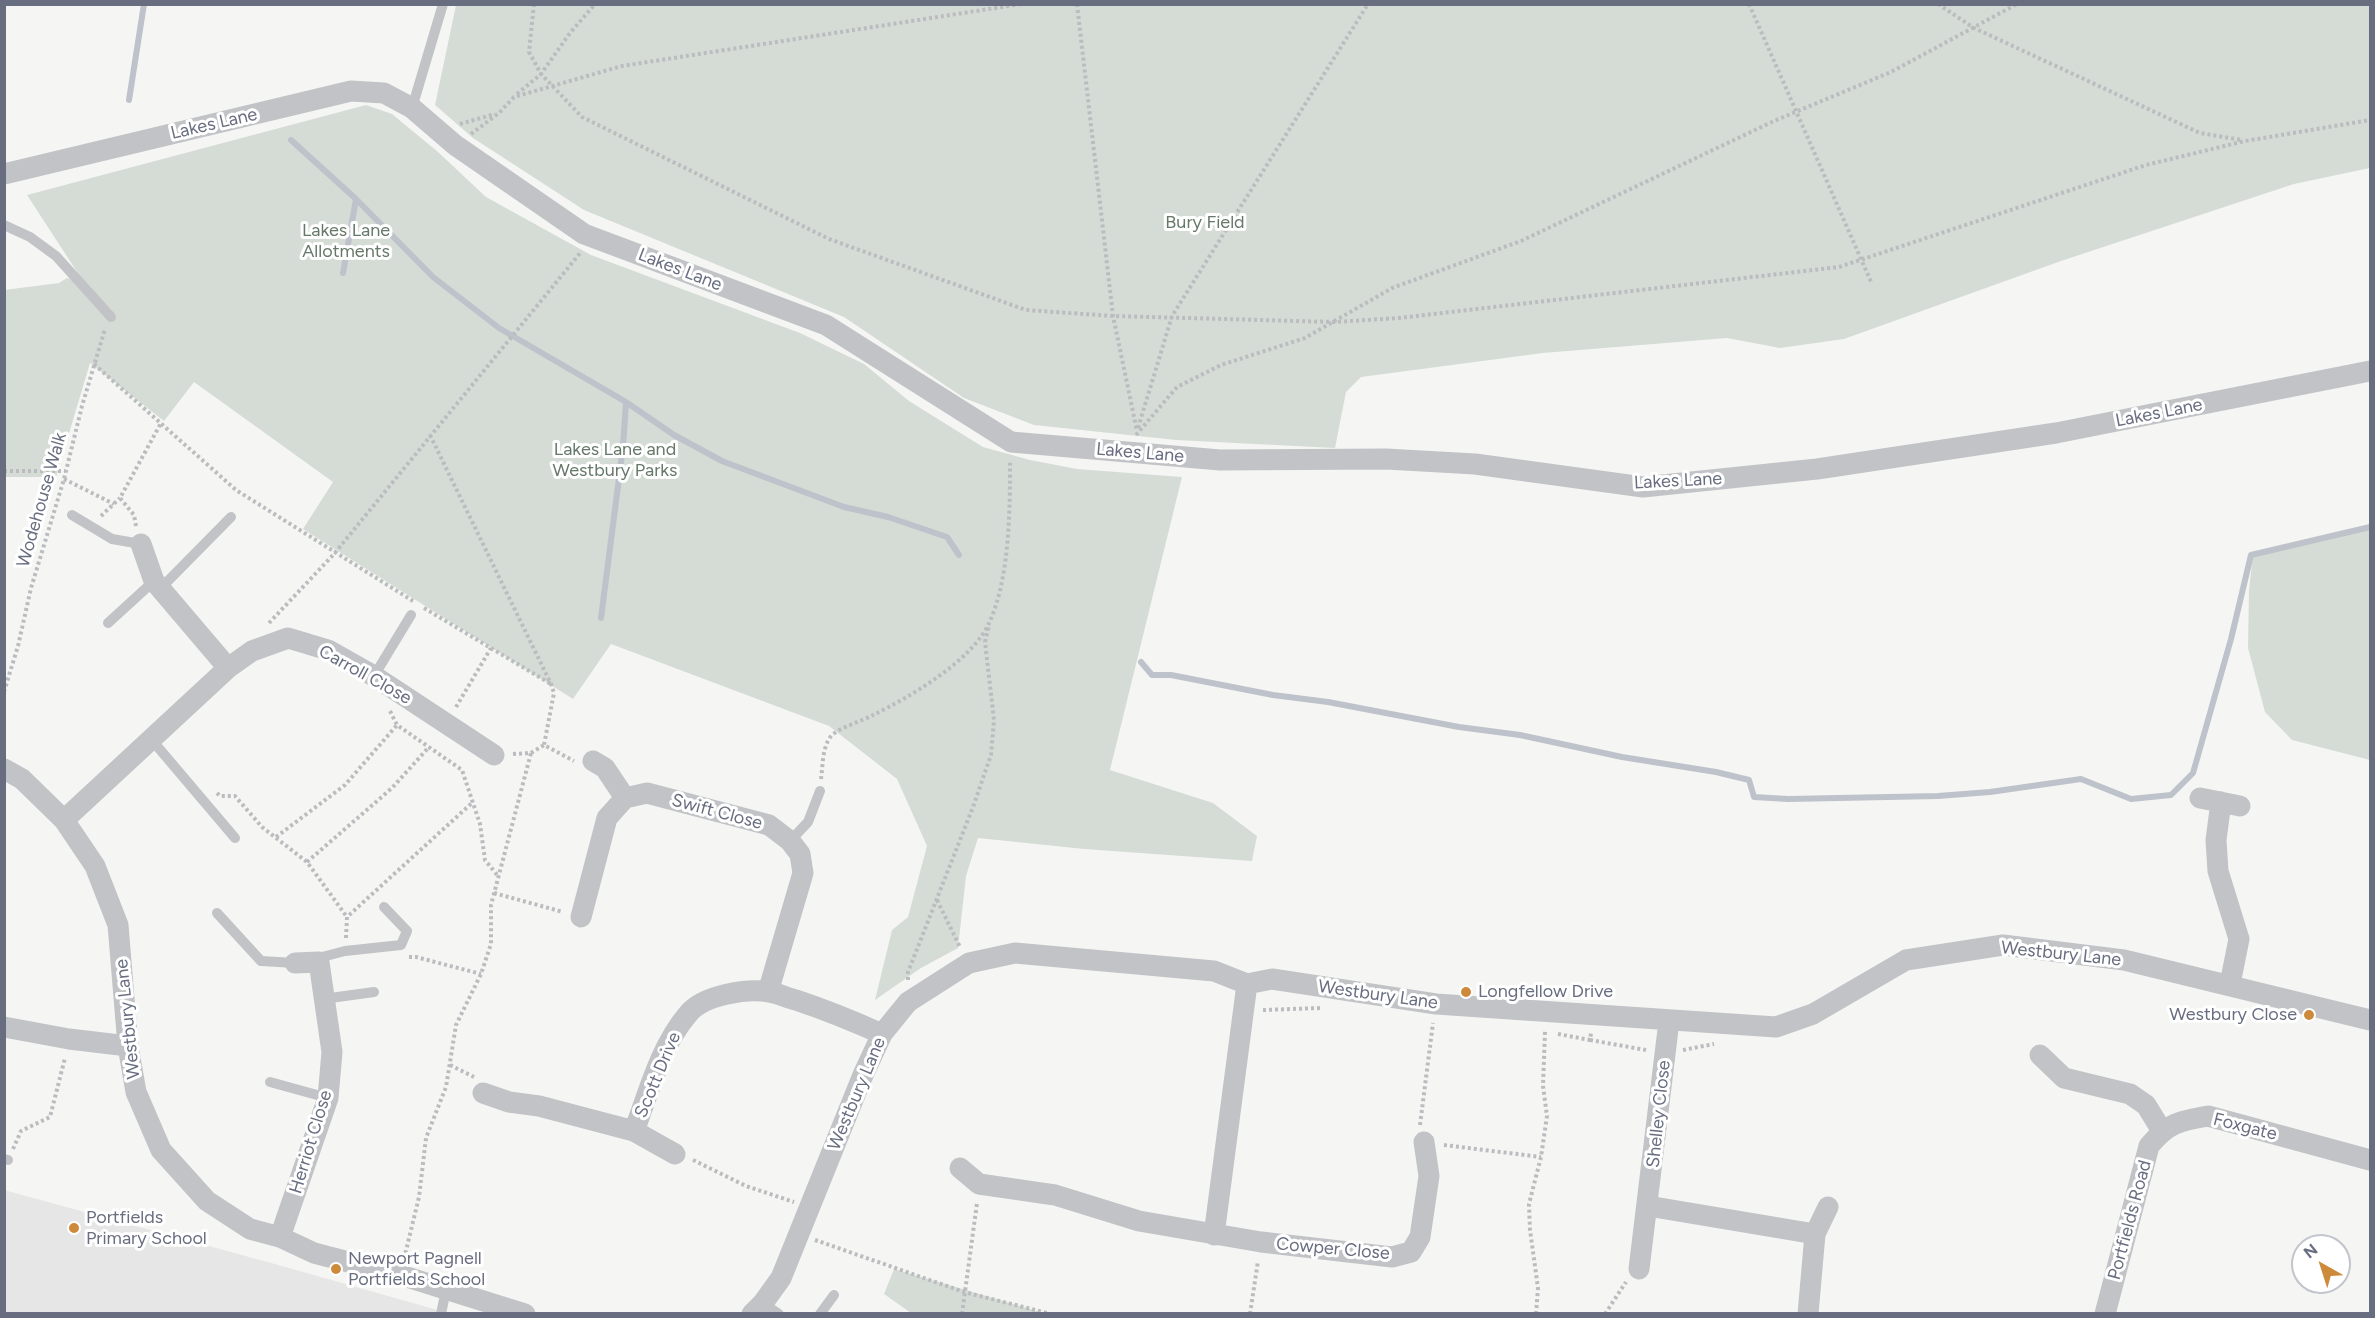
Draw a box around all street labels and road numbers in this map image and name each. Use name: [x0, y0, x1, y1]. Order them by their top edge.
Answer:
street label: Lakes Lane: [169, 104, 259, 144]
street label: Lakes Lane: [635, 244, 725, 296]
street label: Lakes Lane: [2114, 394, 2204, 432]
street label: Wodehouse Walk: [12, 430, 72, 570]
street label: Lakes Lane: [1095, 438, 1185, 468]
street label: Lakes Lane: [1633, 468, 1723, 494]
street label: Carroll Close: [315, 641, 415, 709]
street label: Swift Close: [669, 790, 765, 834]
street label: Westbury Lane: [2000, 937, 2122, 971]
street label: Westbury Lane: [111, 958, 145, 1080]
street label: Westbury Lane: [1317, 976, 1439, 1014]
street label: Scott Drive: [630, 1029, 686, 1121]
street label: Westbury Lane: [824, 1034, 890, 1154]
street label: Shelley Close: [1643, 1059, 1675, 1169]
street label: Herriot Close: [285, 1088, 337, 1196]
street label: Foxgate: [2211, 1109, 2279, 1145]
street label: Portfields Road: [2104, 1158, 2156, 1282]
street label: Cowper Close: [1275, 1233, 1391, 1265]

